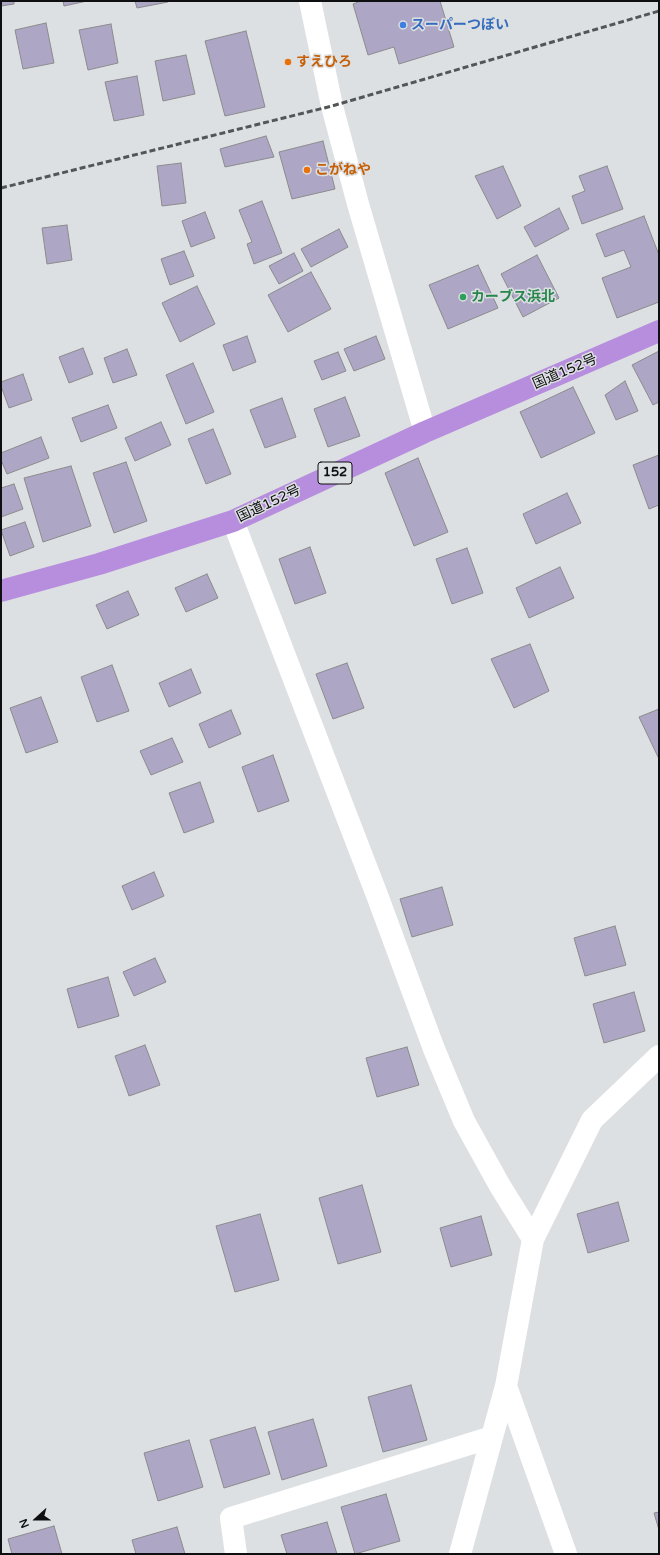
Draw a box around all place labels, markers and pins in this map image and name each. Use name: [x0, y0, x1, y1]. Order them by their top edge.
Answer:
place label: スーパーつぼい: [411, 17, 509, 33]
marker: スーパーつぼい: [398, 20, 408, 30]
place label: すえひろ: [296, 54, 352, 70]
marker: すえひろ: [283, 57, 293, 67]
place label: こがねや: [315, 162, 371, 178]
marker: こがねや: [302, 165, 312, 175]
place label: カーブス浜北: [471, 289, 555, 305]
marker: カーブス浜北: [458, 292, 468, 302]

